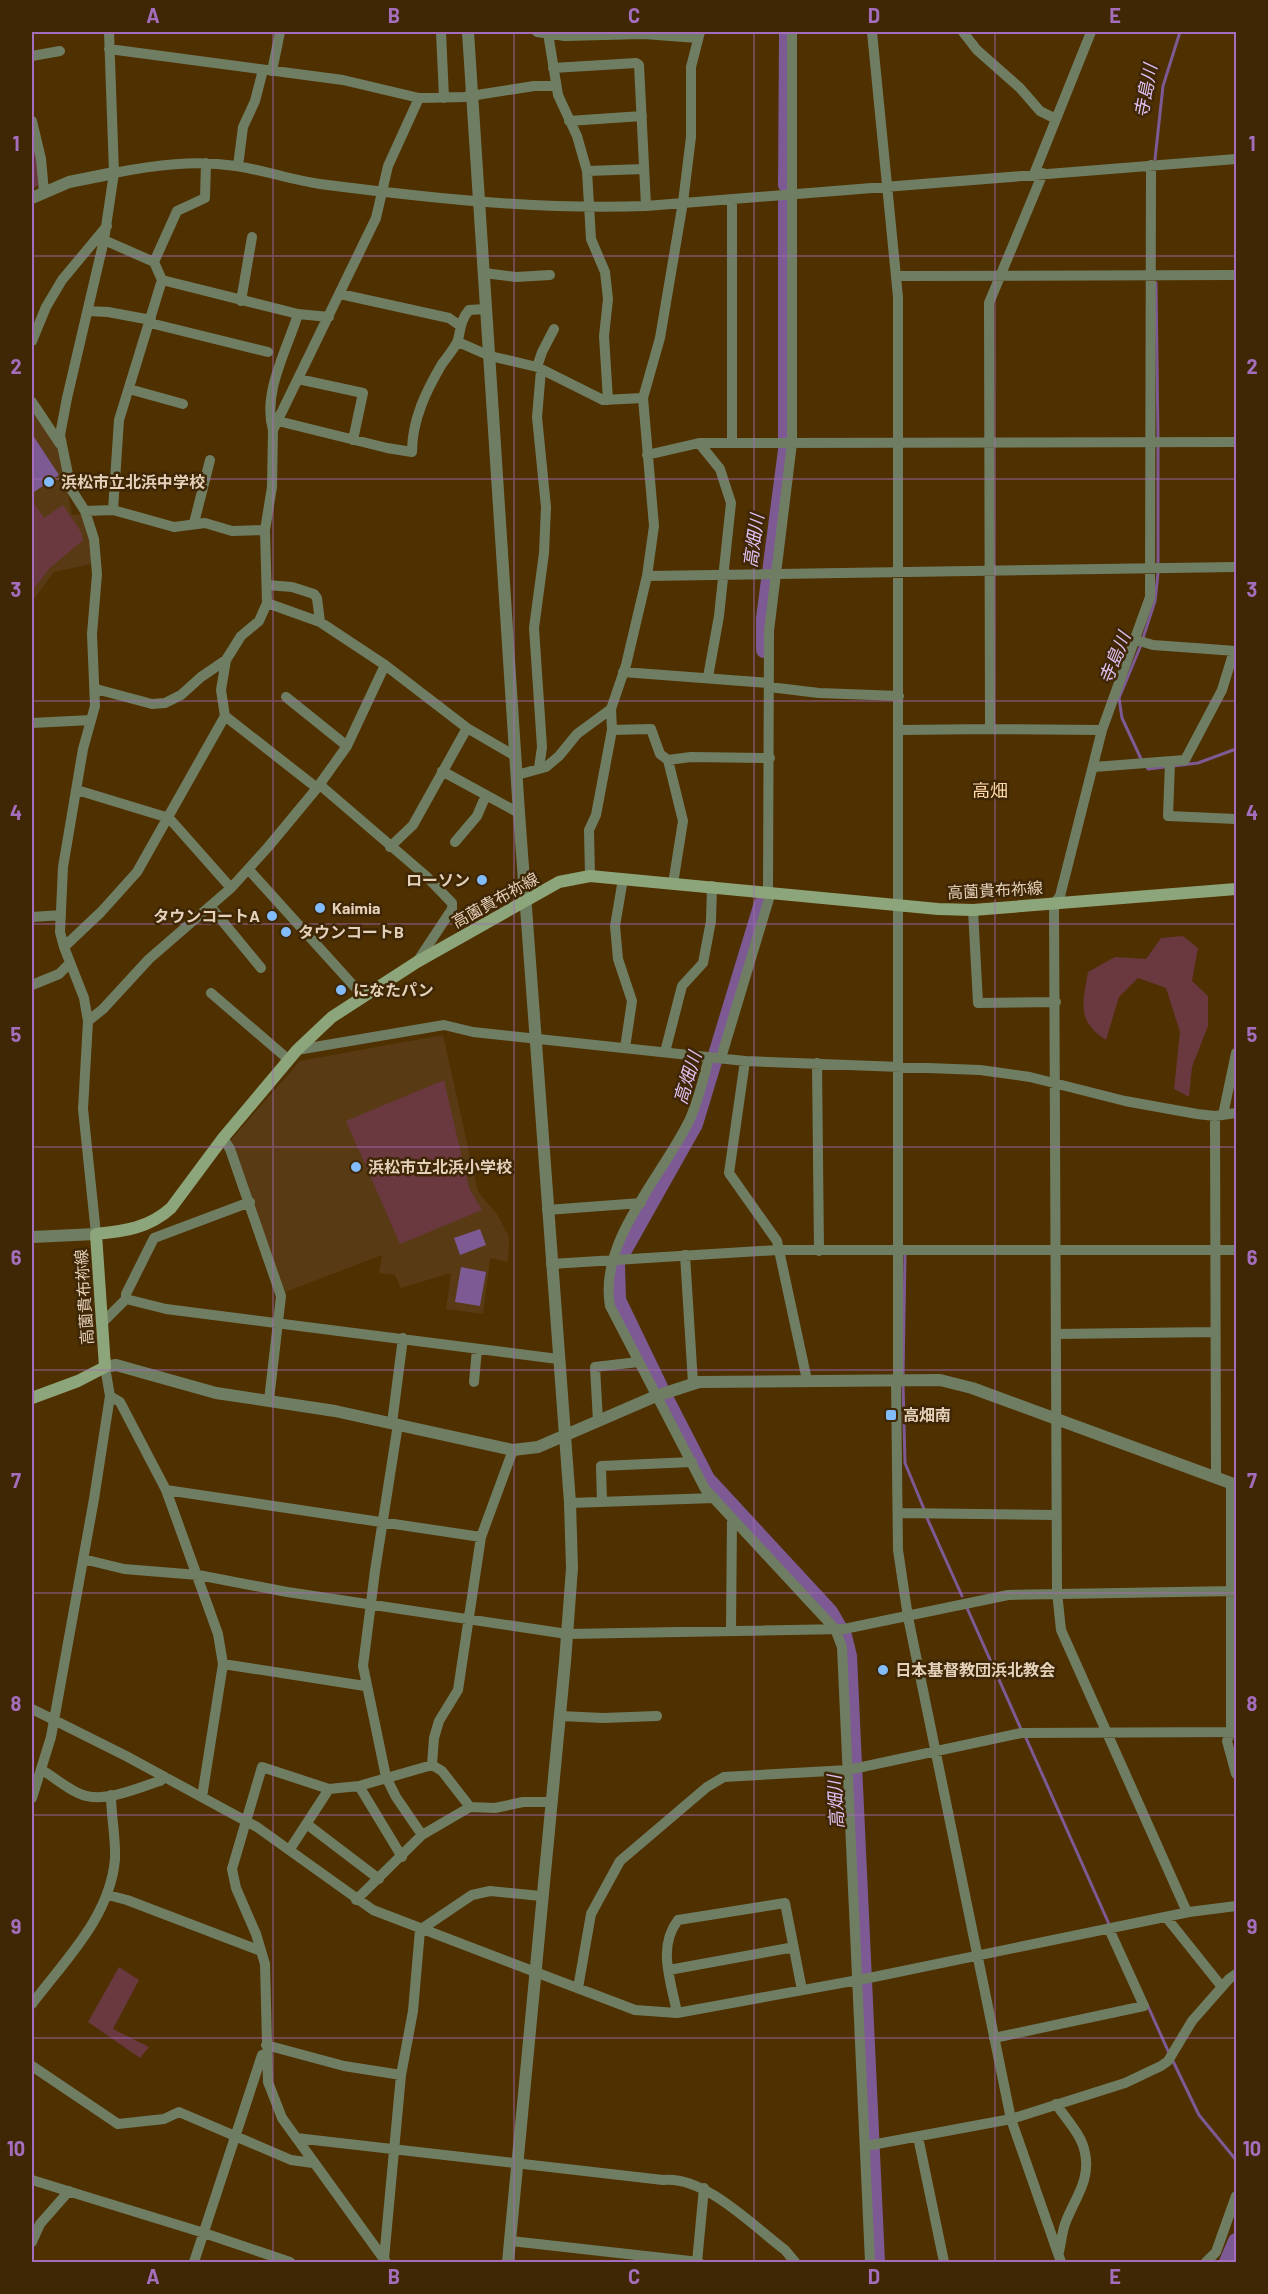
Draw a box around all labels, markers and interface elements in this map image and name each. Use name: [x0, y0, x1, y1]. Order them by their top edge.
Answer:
text: A: [146, 3, 160, 27]
text: B: [388, 3, 400, 27]
text: C: [628, 3, 640, 27]
text: D: [868, 3, 880, 27]
text: E: [1109, 3, 1121, 27]
water label: 寺島川: [1129, 60, 1161, 119]
text: 1: [12, 131, 20, 155]
text: 1: [1248, 131, 1256, 155]
text: 2: [10, 354, 22, 378]
text: 2: [1246, 354, 1258, 378]
place label: 浜松市立北浜中学校: [61, 472, 205, 491]
marker: 浜松市立北浜中学校: [42, 475, 56, 489]
water label: 高畑川: [738, 511, 768, 569]
text: 3: [11, 577, 21, 601]
text: 3: [1247, 577, 1257, 601]
water label: 寺島川: [1094, 627, 1135, 687]
district label: 高畑: [972, 779, 1008, 801]
text: 4: [10, 800, 22, 824]
text: 4: [1246, 800, 1258, 824]
street label: 高薗貴布祢線: [448, 868, 541, 931]
place label: ローソン: [406, 870, 470, 889]
marker: ローソン: [475, 873, 489, 887]
street label: 高薗貴布祢線: [947, 878, 1043, 902]
place label: Kaimia: [332, 898, 380, 917]
marker: Kaimia: [313, 901, 327, 915]
place label: タウンコートA: [153, 906, 260, 925]
marker: タウンコートA: [265, 909, 279, 923]
place label: タウンコートB: [298, 922, 404, 941]
marker: タウンコートB: [279, 925, 293, 939]
place label: になたパン: [353, 980, 434, 999]
marker: になたパン: [334, 983, 348, 997]
text: 5: [11, 1022, 22, 1046]
text: 5: [1247, 1022, 1258, 1046]
water label: 高畑川: [669, 1047, 706, 1107]
place label: 浜松市立北浜小学校: [368, 1157, 512, 1176]
marker: 浜松市立北浜小学校: [349, 1160, 363, 1174]
text: 6: [11, 1245, 22, 1269]
text: 6: [1247, 1245, 1258, 1269]
street label: 高薗貴布祢線: [71, 1248, 96, 1346]
place label: 高畑南: [903, 1405, 951, 1424]
marker: 高畑南: [884, 1408, 898, 1422]
text: 7: [11, 1468, 21, 1492]
text: 7: [1247, 1468, 1257, 1492]
place label: 日本基督教団浜北教会: [895, 1660, 1055, 1679]
marker: 日本基督教団浜北教会: [876, 1663, 890, 1677]
text: 8: [11, 1691, 22, 1715]
text: 8: [1247, 1691, 1258, 1715]
water label: 高畑川: [822, 1773, 847, 1830]
text: 9: [11, 1914, 21, 1938]
text: 9: [1247, 1914, 1257, 1938]
text: 10: [7, 2136, 25, 2160]
text: 10: [1243, 2136, 1261, 2160]
text: A: [146, 2264, 160, 2288]
text: B: [388, 2264, 400, 2288]
text: C: [628, 2264, 640, 2288]
text: D: [868, 2264, 880, 2288]
text: E: [1109, 2264, 1121, 2288]

